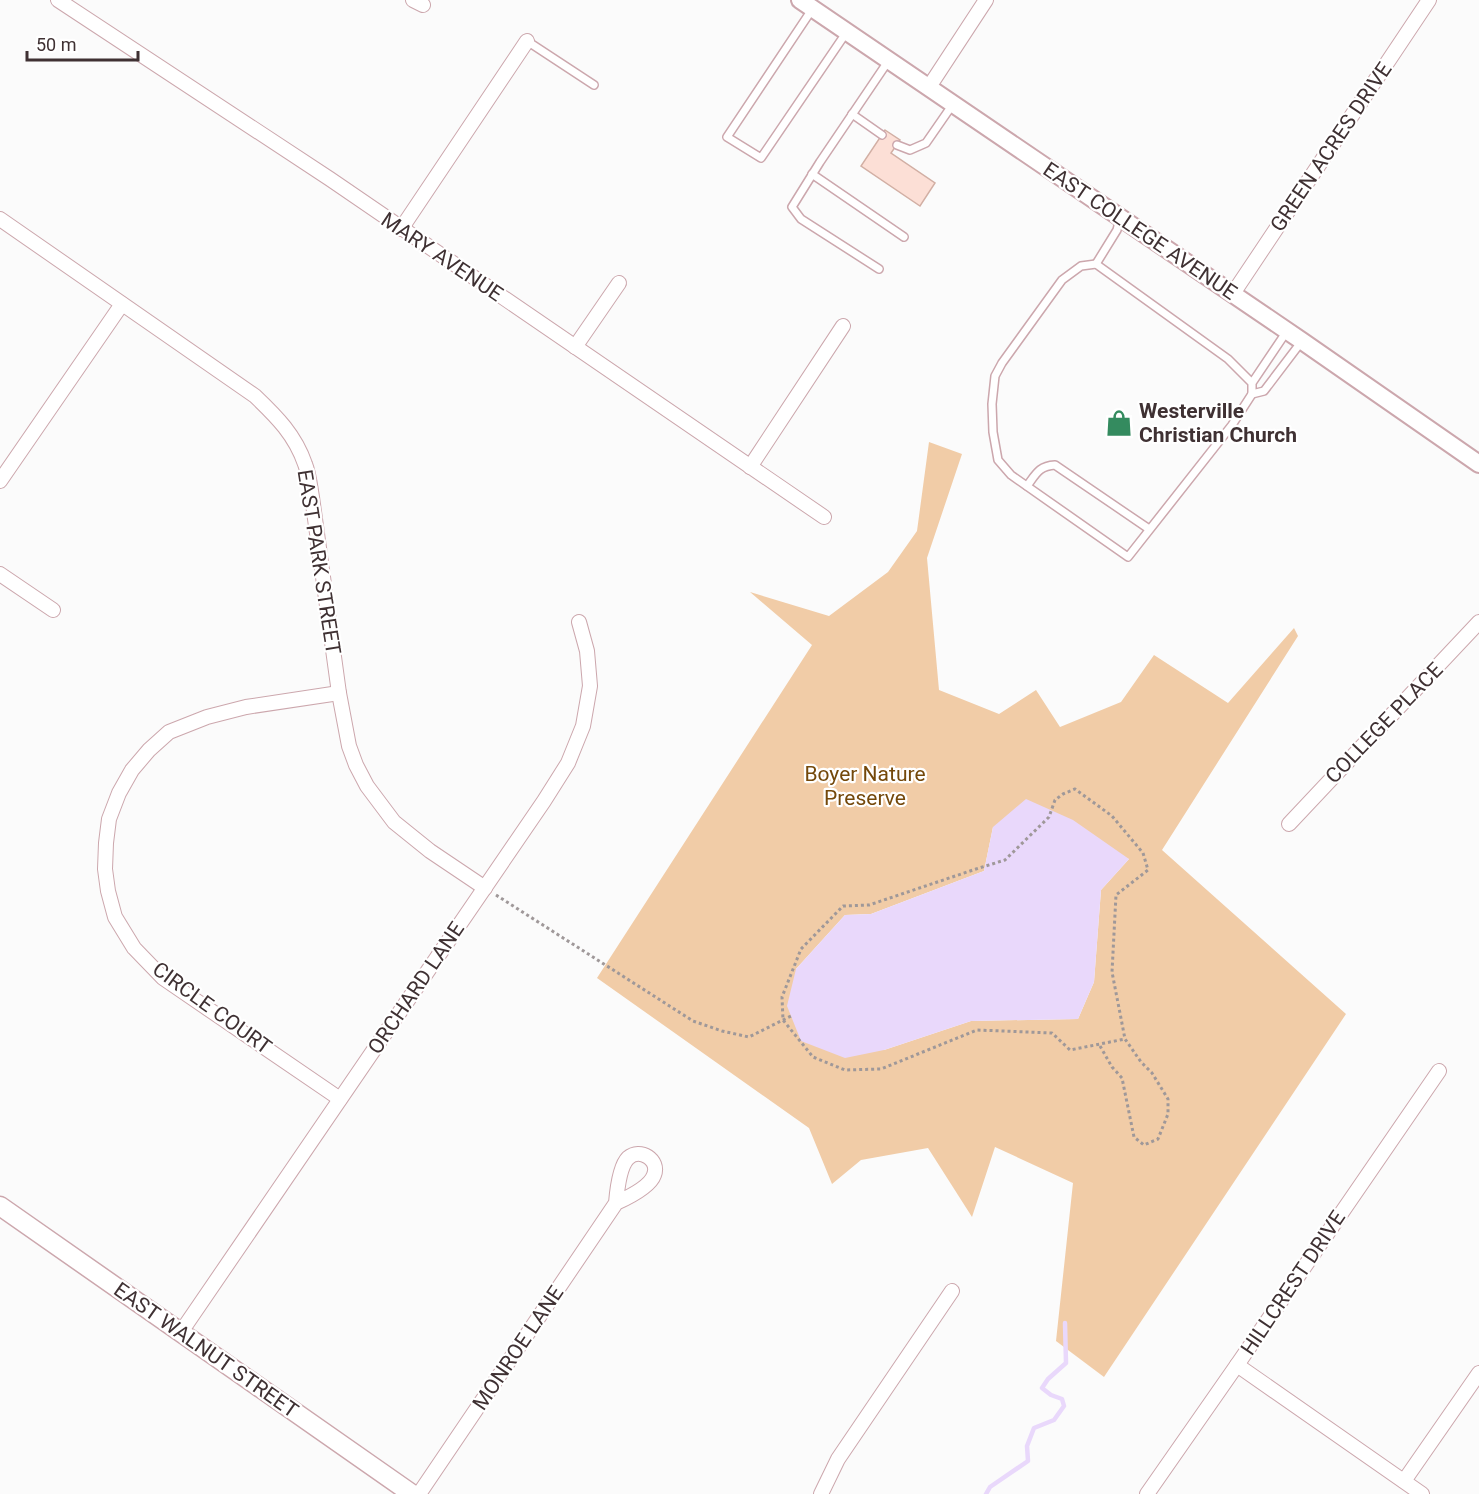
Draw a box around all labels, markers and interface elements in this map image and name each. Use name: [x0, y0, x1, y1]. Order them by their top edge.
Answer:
scale bar: [27, 24, 138, 62]
text: 50 m: [36, 34, 76, 55]
street label: GREEN ACRES DRIVE: [1265, 58, 1397, 236]
street label: EAST COLLEGE AVENUE: [1039, 157, 1241, 305]
street label: MARY AVENUE: [377, 208, 507, 306]
place label: Westerville Christian Church: [1139, 399, 1297, 447]
shop icon: Westerville Christian Church: [1104, 408, 1134, 438]
street label: EAST PARK STREET: [293, 468, 346, 657]
street label: COLLEGE PLACE: [1320, 658, 1448, 788]
park label: Boyer Nature Preserve: [804, 762, 926, 810]
street label: ORCHARD LANE: [363, 917, 469, 1059]
street label: CIRCLE COURT: [148, 957, 276, 1059]
street label: HILLCREST DRIVE: [1236, 1206, 1350, 1360]
street label: EAST WALNUT STREET: [109, 1277, 303, 1423]
street label: MONROE LANE: [468, 1281, 568, 1415]

